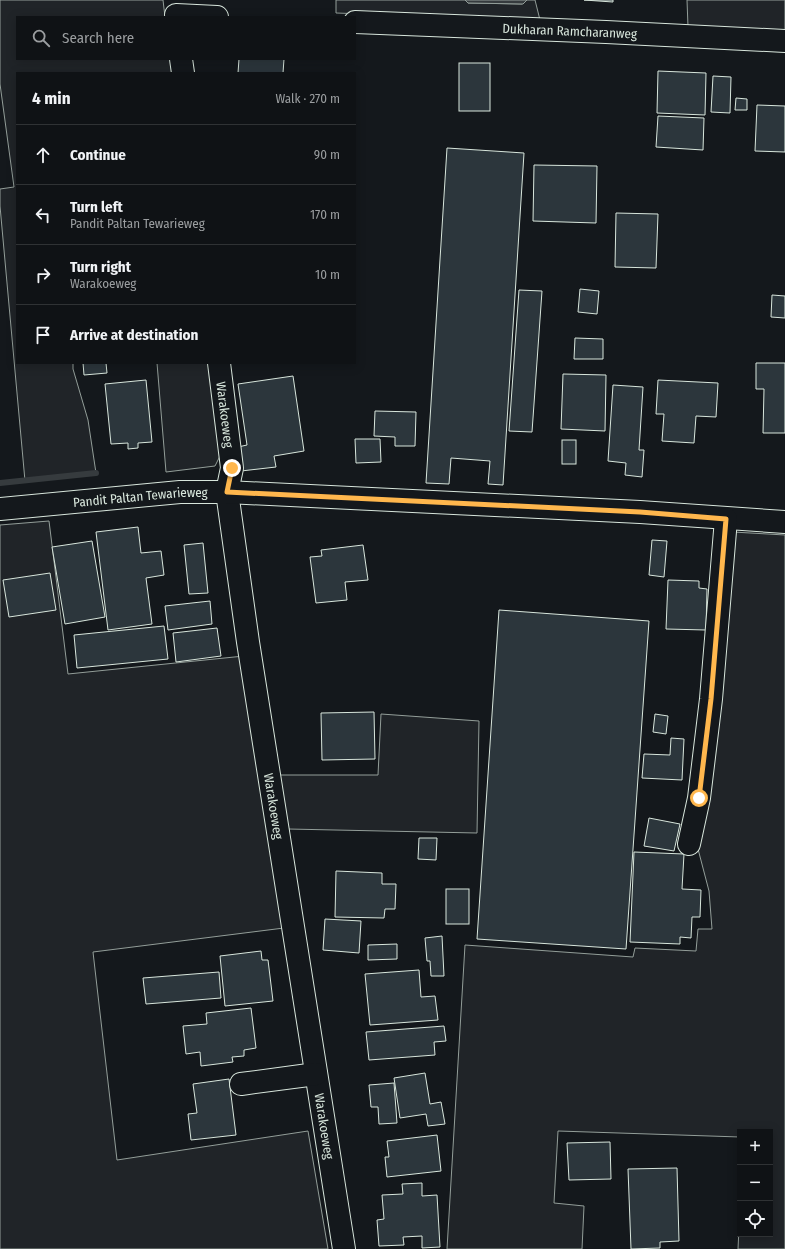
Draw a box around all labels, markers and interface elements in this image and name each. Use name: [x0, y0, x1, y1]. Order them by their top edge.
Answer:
search box: [16, 16, 356, 60]
street label: Dukharan Ramcharanweg: [502, 21, 638, 42]
icon: search: [30, 27, 52, 49]
text: Search here: [62, 29, 134, 47]
text: 4 min: [32, 88, 71, 109]
text: Walk · 270 m: [275, 91, 340, 106]
icon: ahead: [32, 144, 54, 166]
text: Continue: [70, 146, 126, 164]
text: 90 m: [314, 147, 340, 162]
text: Turn left: [70, 198, 123, 216]
icon: left: [32, 204, 54, 226]
text: 170 m: [310, 207, 340, 222]
text: Pandit Paltan Tewarieweg: [70, 216, 205, 231]
text: Turn right: [70, 258, 131, 276]
icon: right: [32, 264, 54, 286]
text: 10 m: [315, 267, 340, 282]
text: Warakoeweg: [70, 276, 136, 291]
icon: arrive: [32, 324, 54, 346]
text: Arrive at destination: [70, 326, 198, 344]
street label: Warakoeweg: [213, 381, 237, 449]
route end: [223, 459, 241, 477]
street label: Pandit Paltan Tewarieweg: [72, 485, 209, 510]
street label: Warakoeweg: [261, 772, 286, 841]
route start: [690, 789, 708, 807]
street label: Warakoeweg: [311, 1092, 337, 1161]
map controls: [737, 1129, 773, 1237]
button: +: [737, 1129, 773, 1165]
button: −: [737, 1165, 773, 1201]
button: locate: [737, 1201, 773, 1237]

